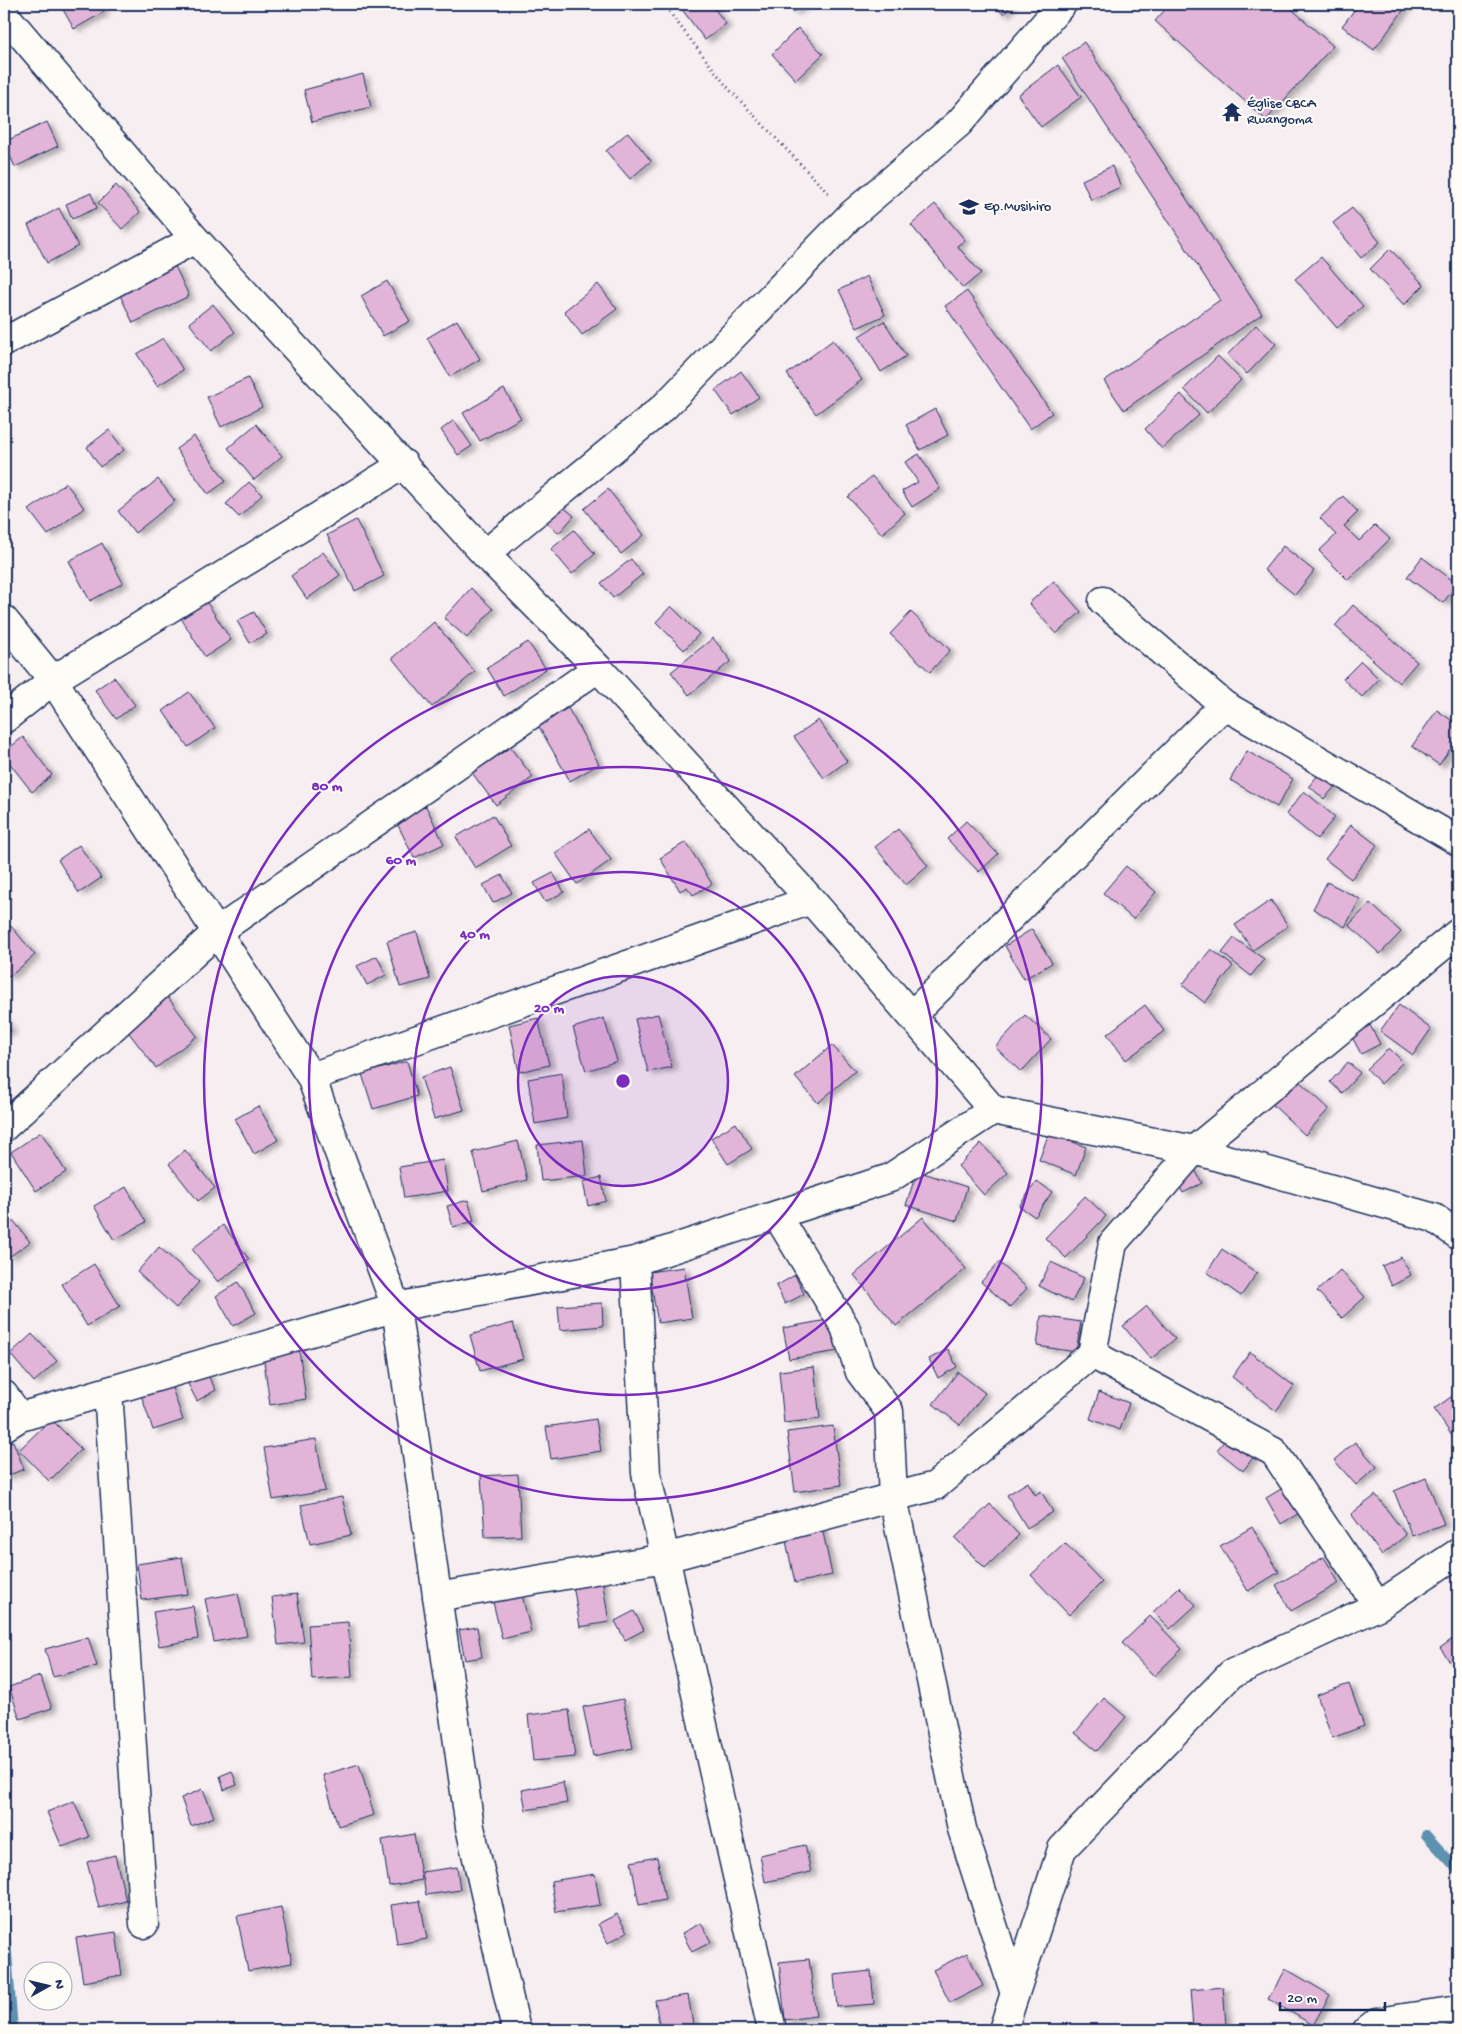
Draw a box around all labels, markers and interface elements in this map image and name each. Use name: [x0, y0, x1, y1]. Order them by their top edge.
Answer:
place label: Église CBCA Rwangoma: [1247, 96, 1317, 129]
temple icon: Église CBCA Rwangoma: [1221, 101, 1243, 123]
school or university icon: Ep.Musihiro: [958, 196, 980, 218]
place label: Ep.Musihiro: [984, 199, 1051, 216]
text: 80 m: [312, 778, 343, 796]
text: 60 m: [386, 852, 417, 870]
text: 40 m: [459, 926, 490, 944]
text: 20 m: [534, 1000, 564, 1018]
centre of rings: [614, 1072, 632, 1090]
north arrow: [22, 1962, 72, 2012]
text: N: [49, 1979, 67, 1990]
scale bar: [1280, 1979, 1384, 2011]
text: 20 m: [1287, 1990, 1317, 2008]

